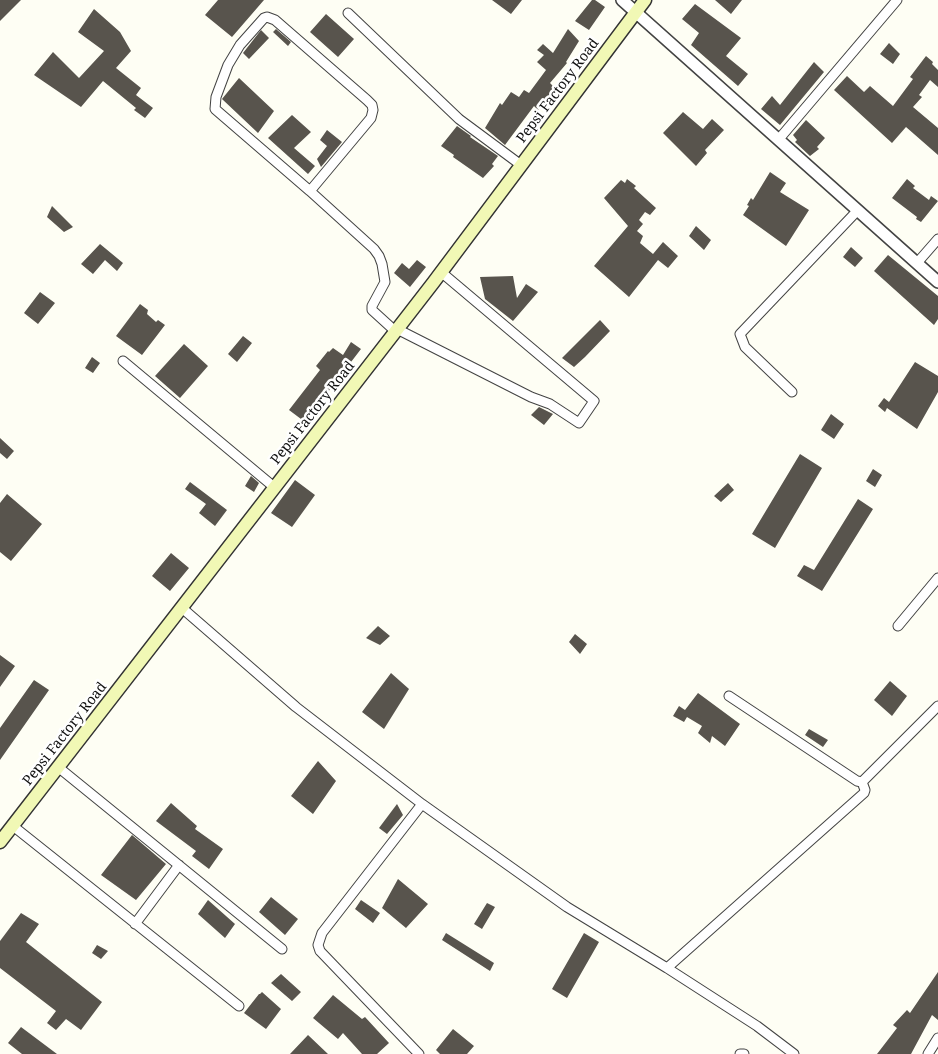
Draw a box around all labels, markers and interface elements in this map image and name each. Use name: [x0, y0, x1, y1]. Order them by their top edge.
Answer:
street label: Pepsi Factory Road: [513, 35, 603, 147]
street label: Pepsi Factory Road: [267, 358, 359, 468]
street label: Pepsi Factory Road: [19, 679, 111, 789]

